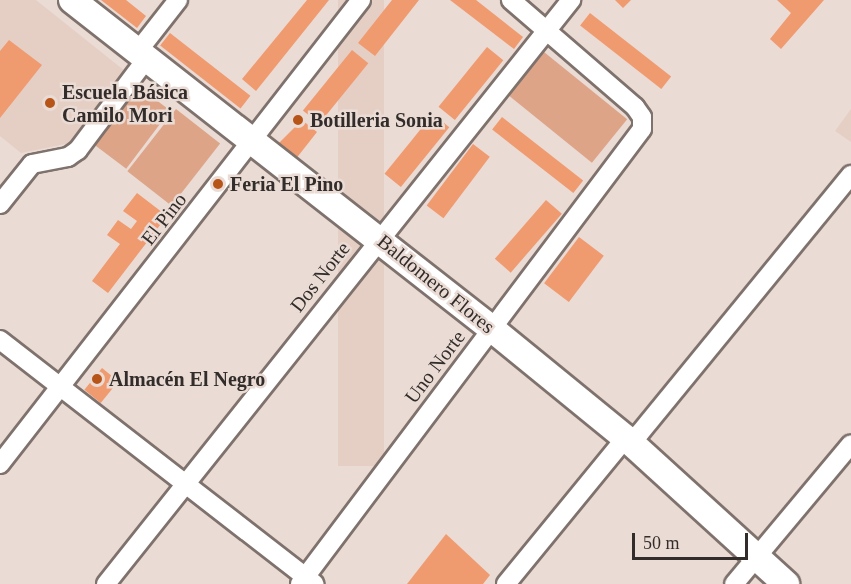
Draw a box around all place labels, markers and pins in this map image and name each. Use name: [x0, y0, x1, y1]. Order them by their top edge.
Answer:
place label: Escuela Básica Camilo Mori: [62, 80, 188, 127]
marker: Escuela Básica Camilo Mori: [43, 96, 57, 110]
place label: Botilleria Sonia: [310, 108, 443, 132]
marker: Botilleria Sonia: [291, 113, 305, 127]
place label: Feria El Pino: [230, 172, 343, 196]
marker: Feria El Pino: [211, 177, 225, 191]
place label: Almacén El Negro: [109, 367, 265, 391]
marker: Almacén El Negro: [90, 372, 104, 386]

